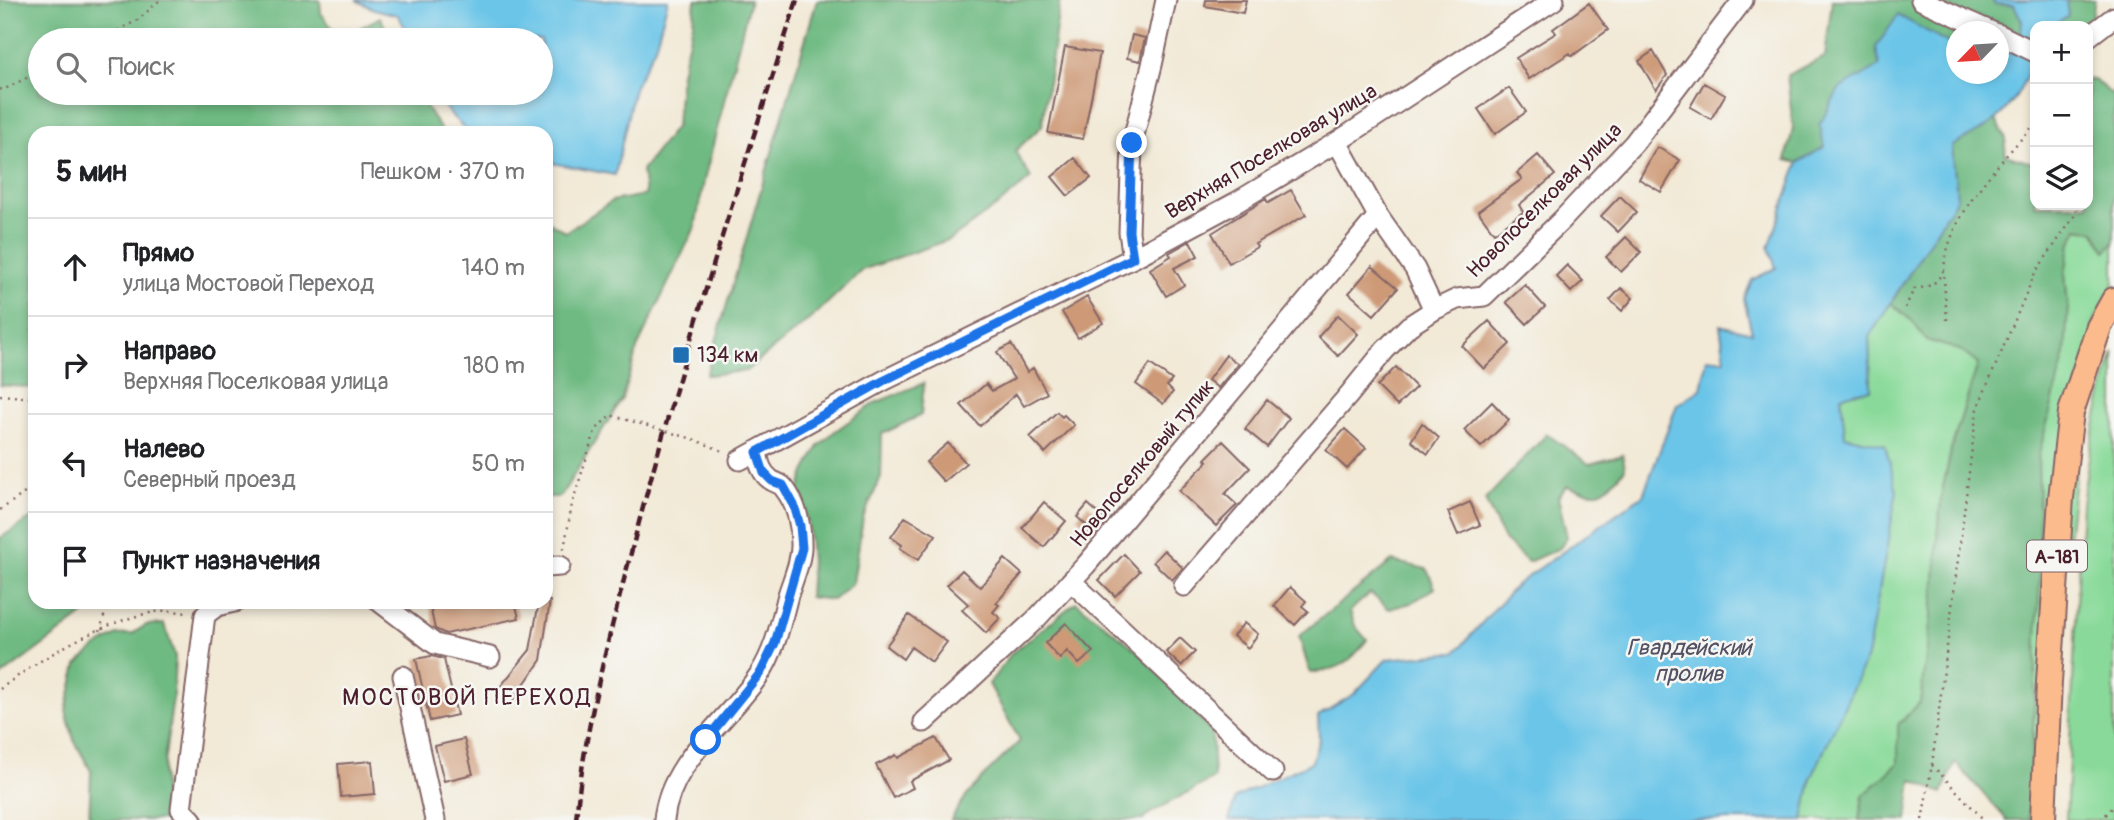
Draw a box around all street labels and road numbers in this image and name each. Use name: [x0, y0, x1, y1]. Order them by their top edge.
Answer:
street label: Верхняя Поселковая улица: [1160, 77, 1382, 225]
street label: Новопоселковая улица: [1461, 117, 1628, 284]
street label: Новопоселковый тупик: [1064, 374, 1221, 553]
road number: А-181: [2027, 540, 2087, 572]

